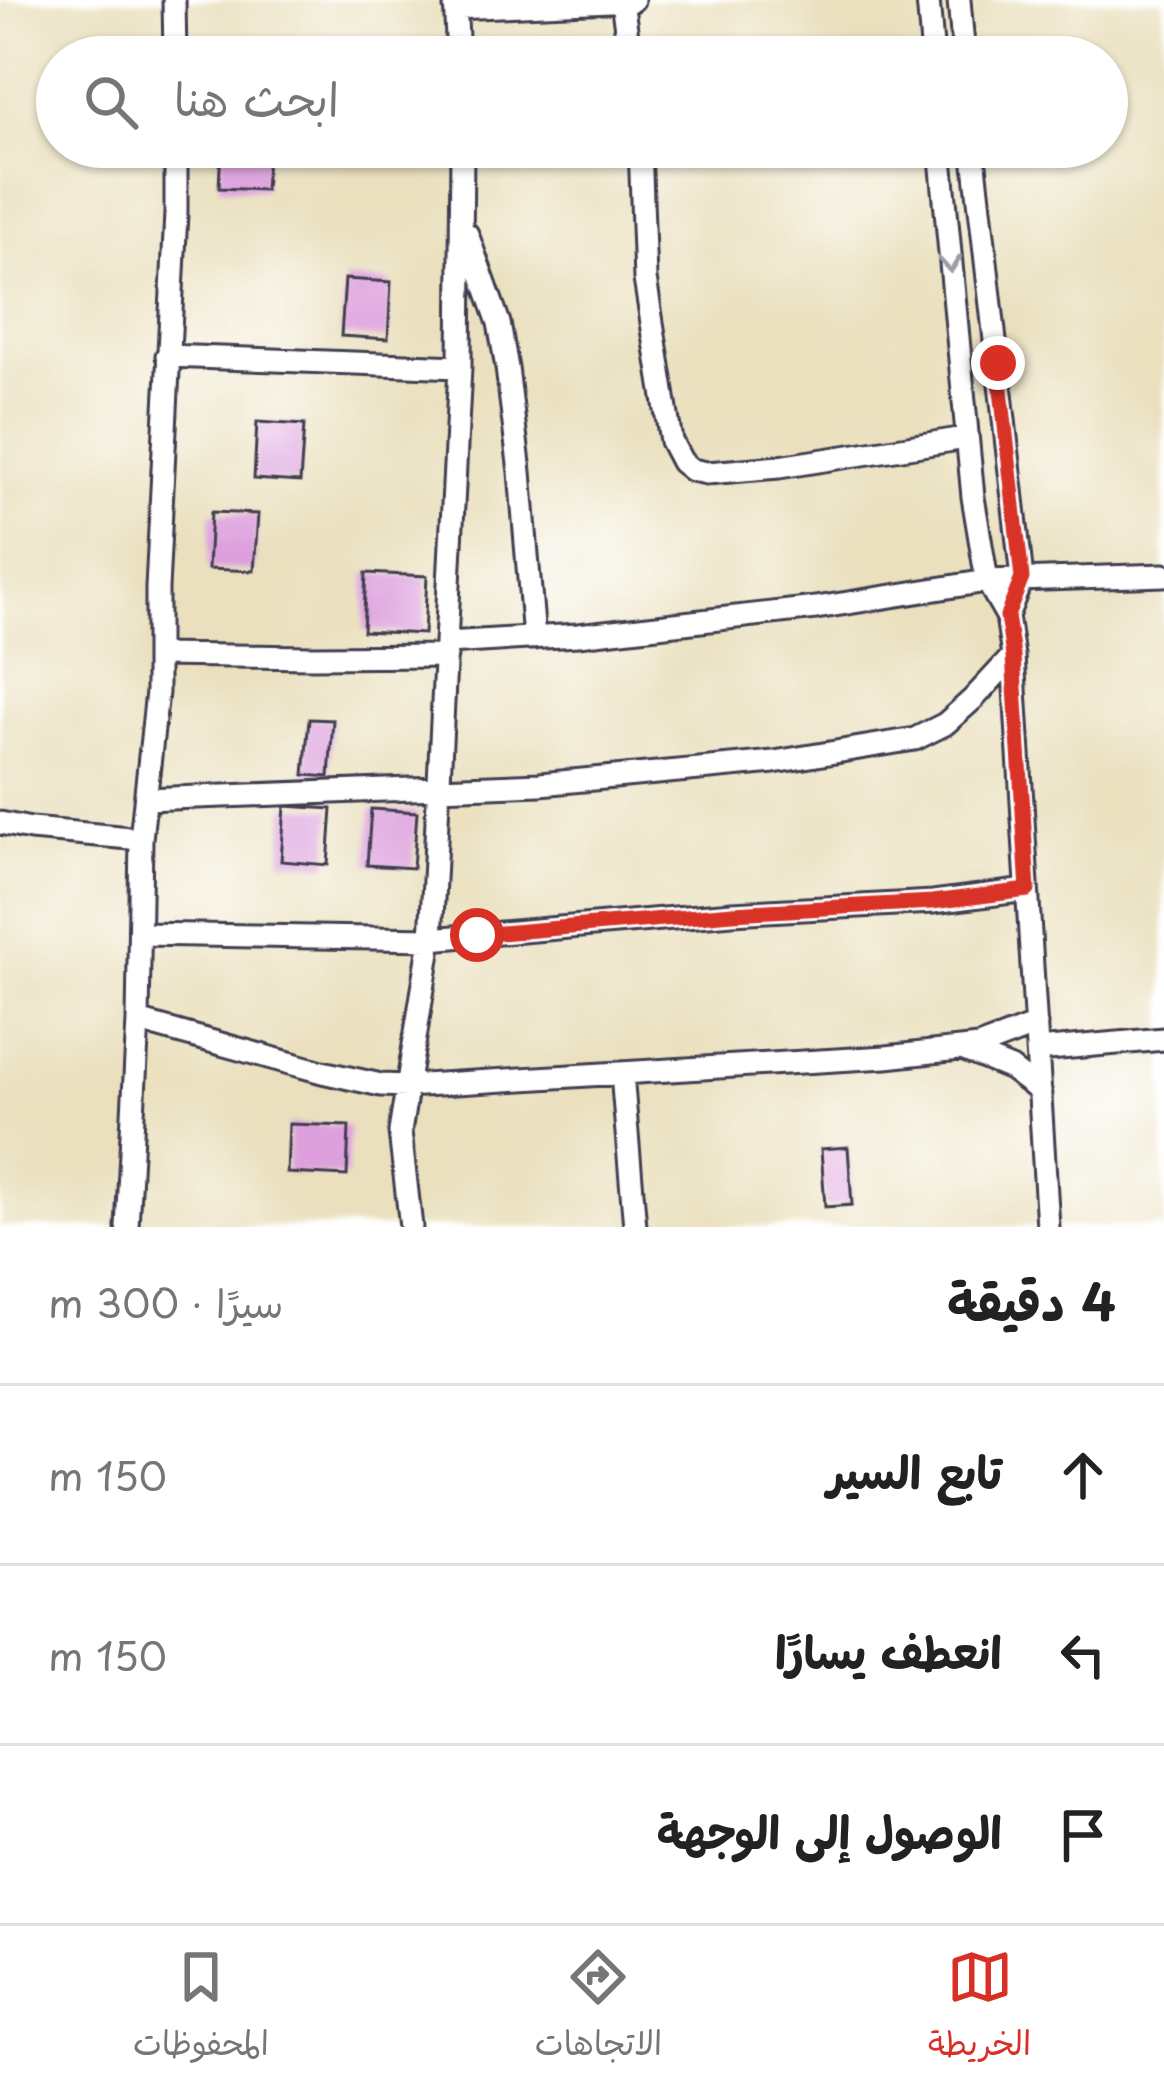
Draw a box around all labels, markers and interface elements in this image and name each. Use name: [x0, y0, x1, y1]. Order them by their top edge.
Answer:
search box: [36, 36, 1128, 168]
text: ابحث هنا: [174, 63, 339, 131]
icon: search: [78, 69, 144, 135]
one-way arrow: [937, 254, 963, 273]
route end: [971, 336, 1025, 390]
route start: [450, 908, 504, 962]
text: 4 دقيقة: [947, 1261, 1116, 1338]
text: سيرًا · 300 m: [48, 1272, 284, 1331]
text: تابع السير: [827, 1436, 1002, 1504]
icon: ahead: [1050, 1442, 1116, 1508]
text: 150 m: [48, 1445, 167, 1504]
text: انعطف يسارًا: [775, 1616, 1002, 1684]
icon: left: [1050, 1622, 1116, 1688]
text: 150 m: [48, 1625, 167, 1684]
text: الوصول إلى الوجهة: [657, 1796, 1002, 1864]
icon: arrive: [1050, 1802, 1116, 1868]
tab: المحفوظات: [133, 1944, 269, 2073]
tab: الاتجاهات: [535, 1944, 662, 2073]
tab: الخريطة: [928, 1944, 1031, 2073]

